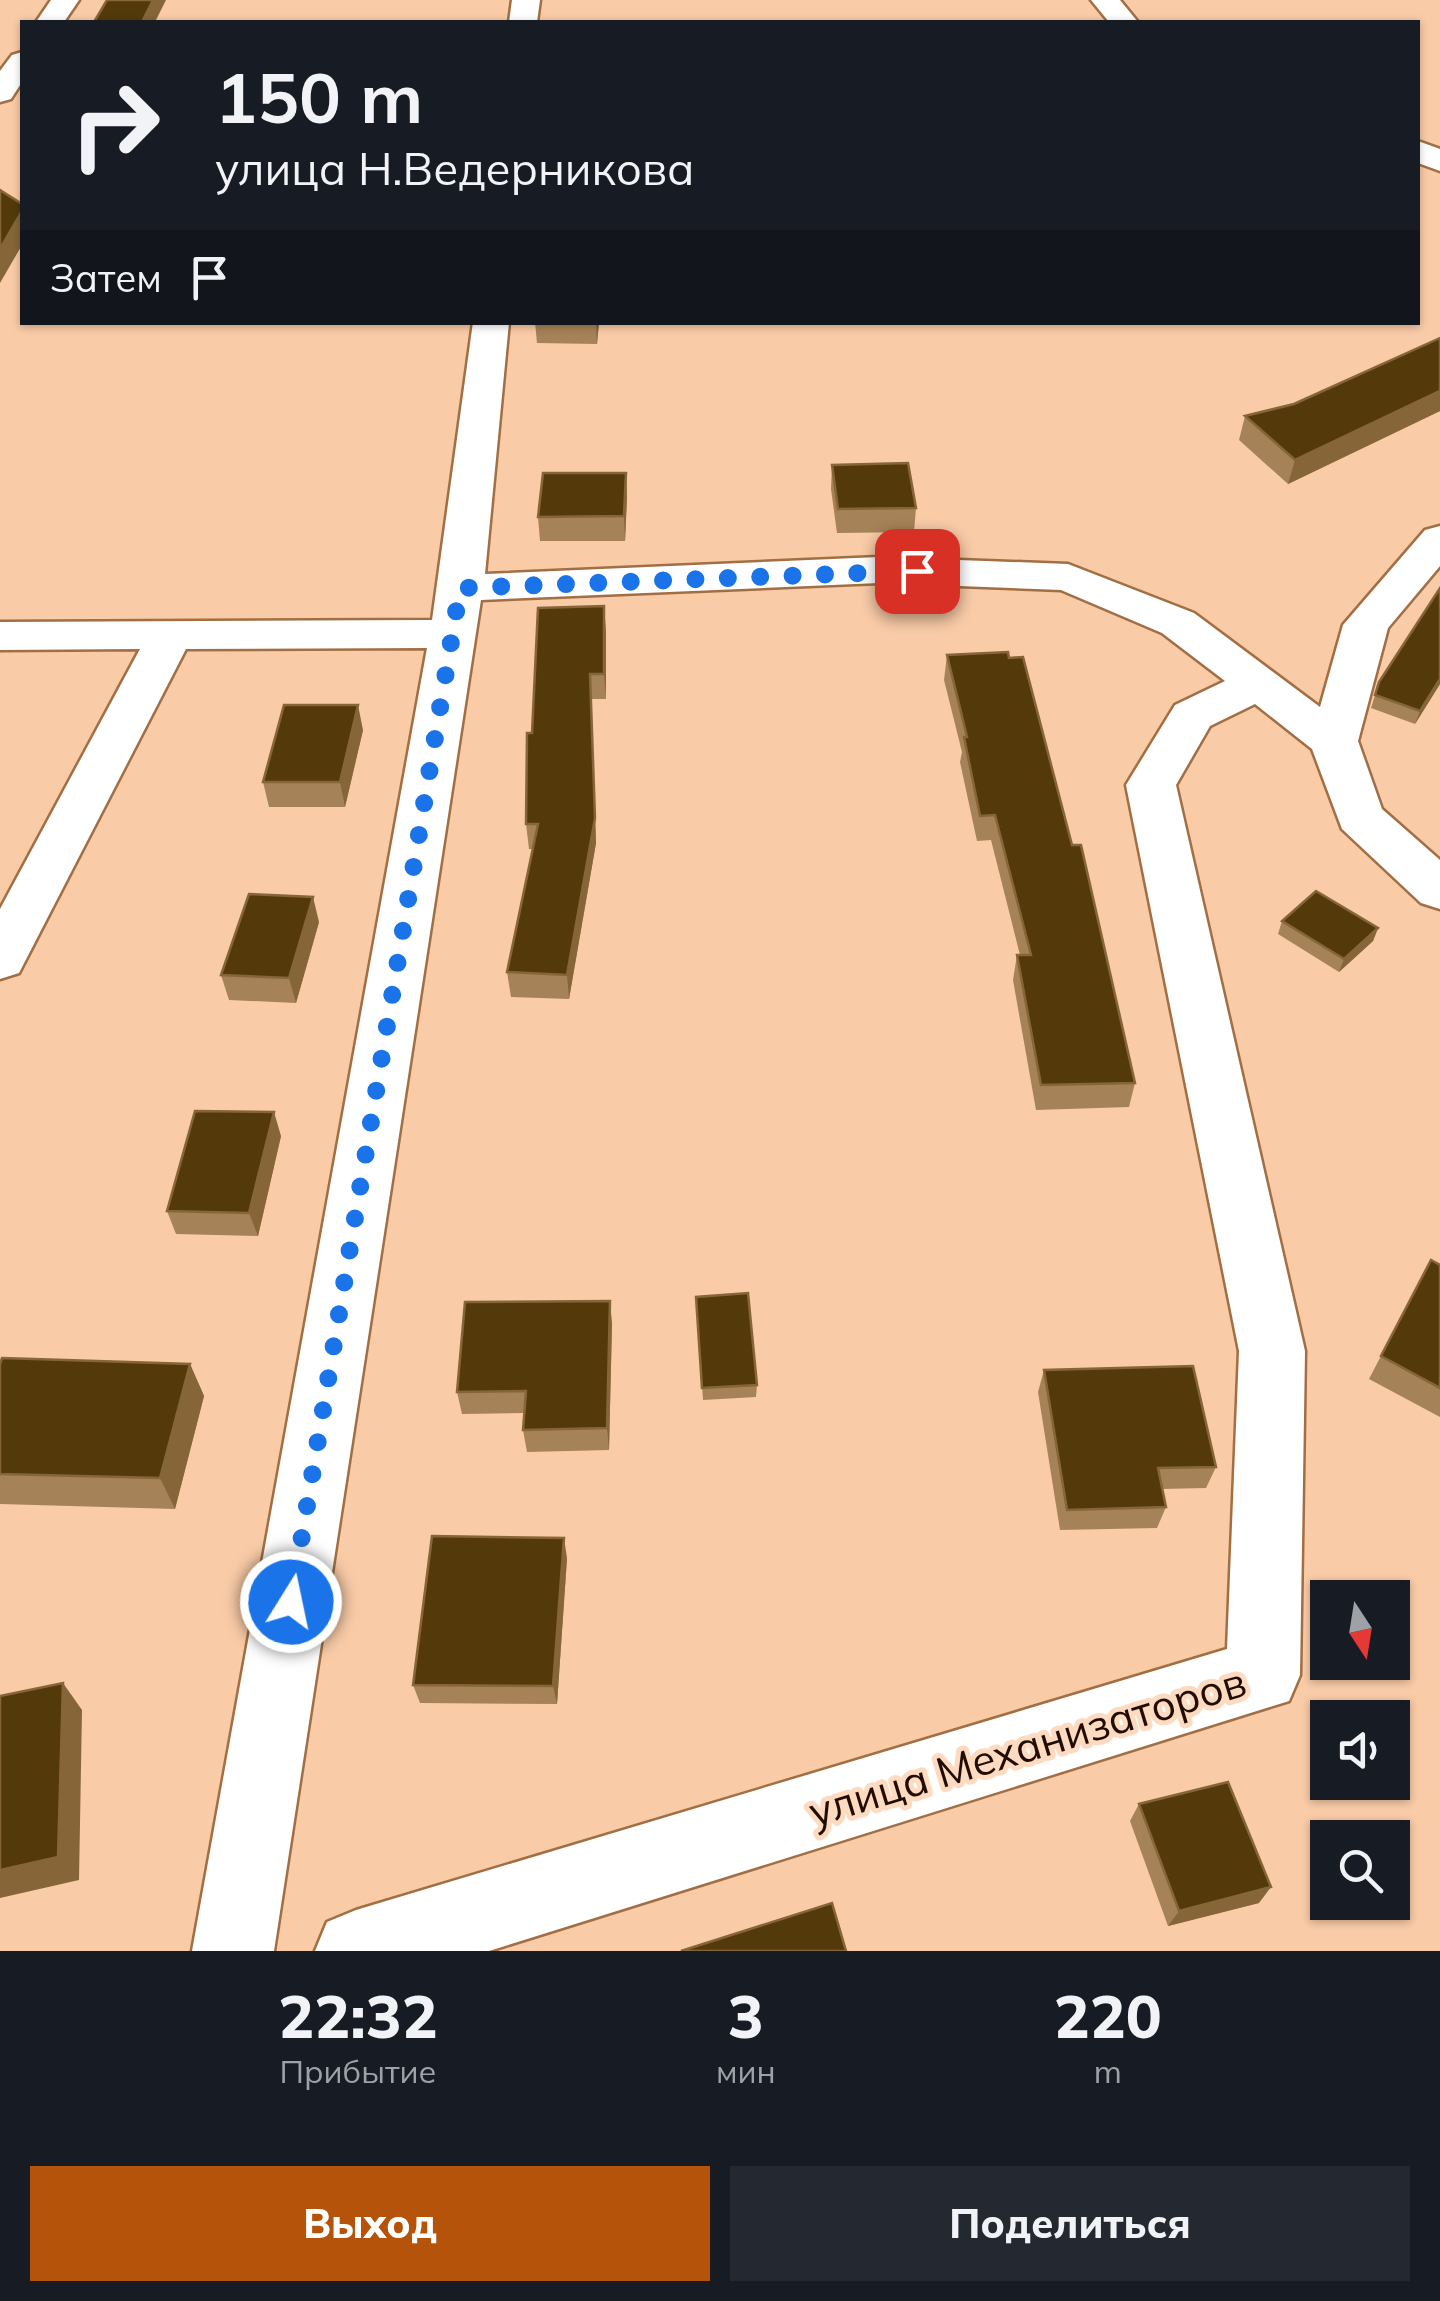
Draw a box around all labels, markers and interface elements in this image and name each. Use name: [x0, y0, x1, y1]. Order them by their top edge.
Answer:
text: 150 m: [215, 53, 423, 141]
icon: right: [50, 60, 180, 190]
text: улица Н.Ведерникова: [215, 140, 694, 196]
icon: arrive: [182, 250, 237, 305]
text: Затем: [50, 254, 162, 302]
pin: [875, 529, 960, 614]
icon: arrive: [890, 544, 945, 599]
position arrow: [239, 1550, 343, 1654]
north arrow: [1310, 1580, 1410, 1680]
map controls: [1310, 1580, 1410, 1920]
street label: улица Механизаторов: [802, 1654, 1252, 1838]
button: sound: [1310, 1700, 1410, 1800]
button: search: [1310, 1820, 1410, 1920]
text: 22:32: [278, 1978, 438, 2053]
text: 3: [728, 1978, 764, 2053]
text: 220: [1054, 1978, 1162, 2053]
text: Прибытие: [280, 2051, 436, 2091]
text: мин: [716, 2051, 776, 2091]
text: m: [1094, 2051, 1122, 2091]
button: Выход: [30, 2166, 710, 2281]
button: Поделиться: [730, 2166, 1410, 2281]

